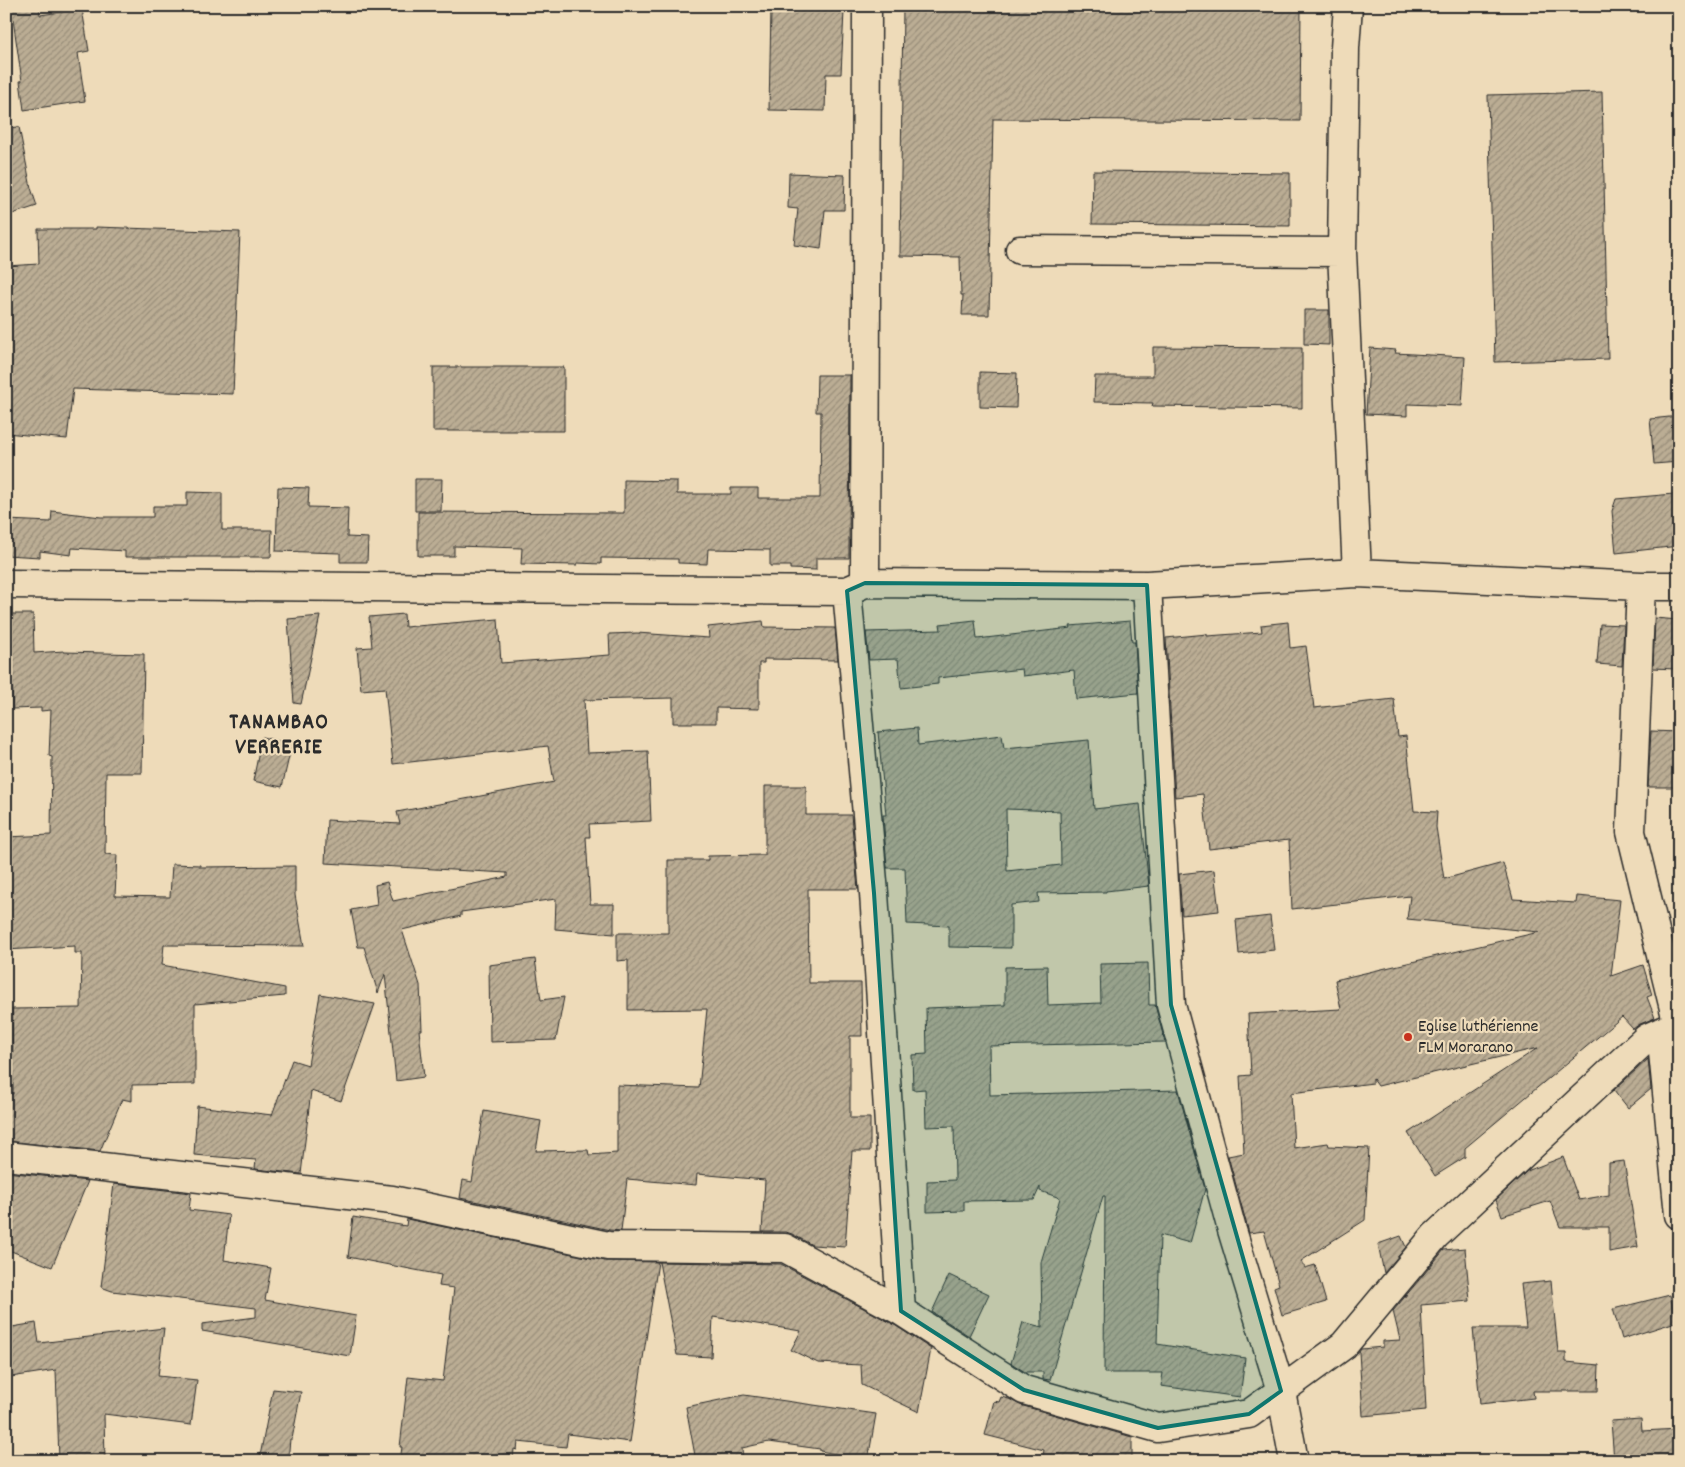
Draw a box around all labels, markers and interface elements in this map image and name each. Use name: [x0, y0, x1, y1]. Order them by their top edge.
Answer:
district label: TANAMBAO VERRERIE: [229, 708, 329, 764]
place label: Eglise luthérienne FLM Morarano: [1418, 1015, 1538, 1061]
marker: Eglise luthérienne FLM Morarano: [1402, 1031, 1414, 1043]

